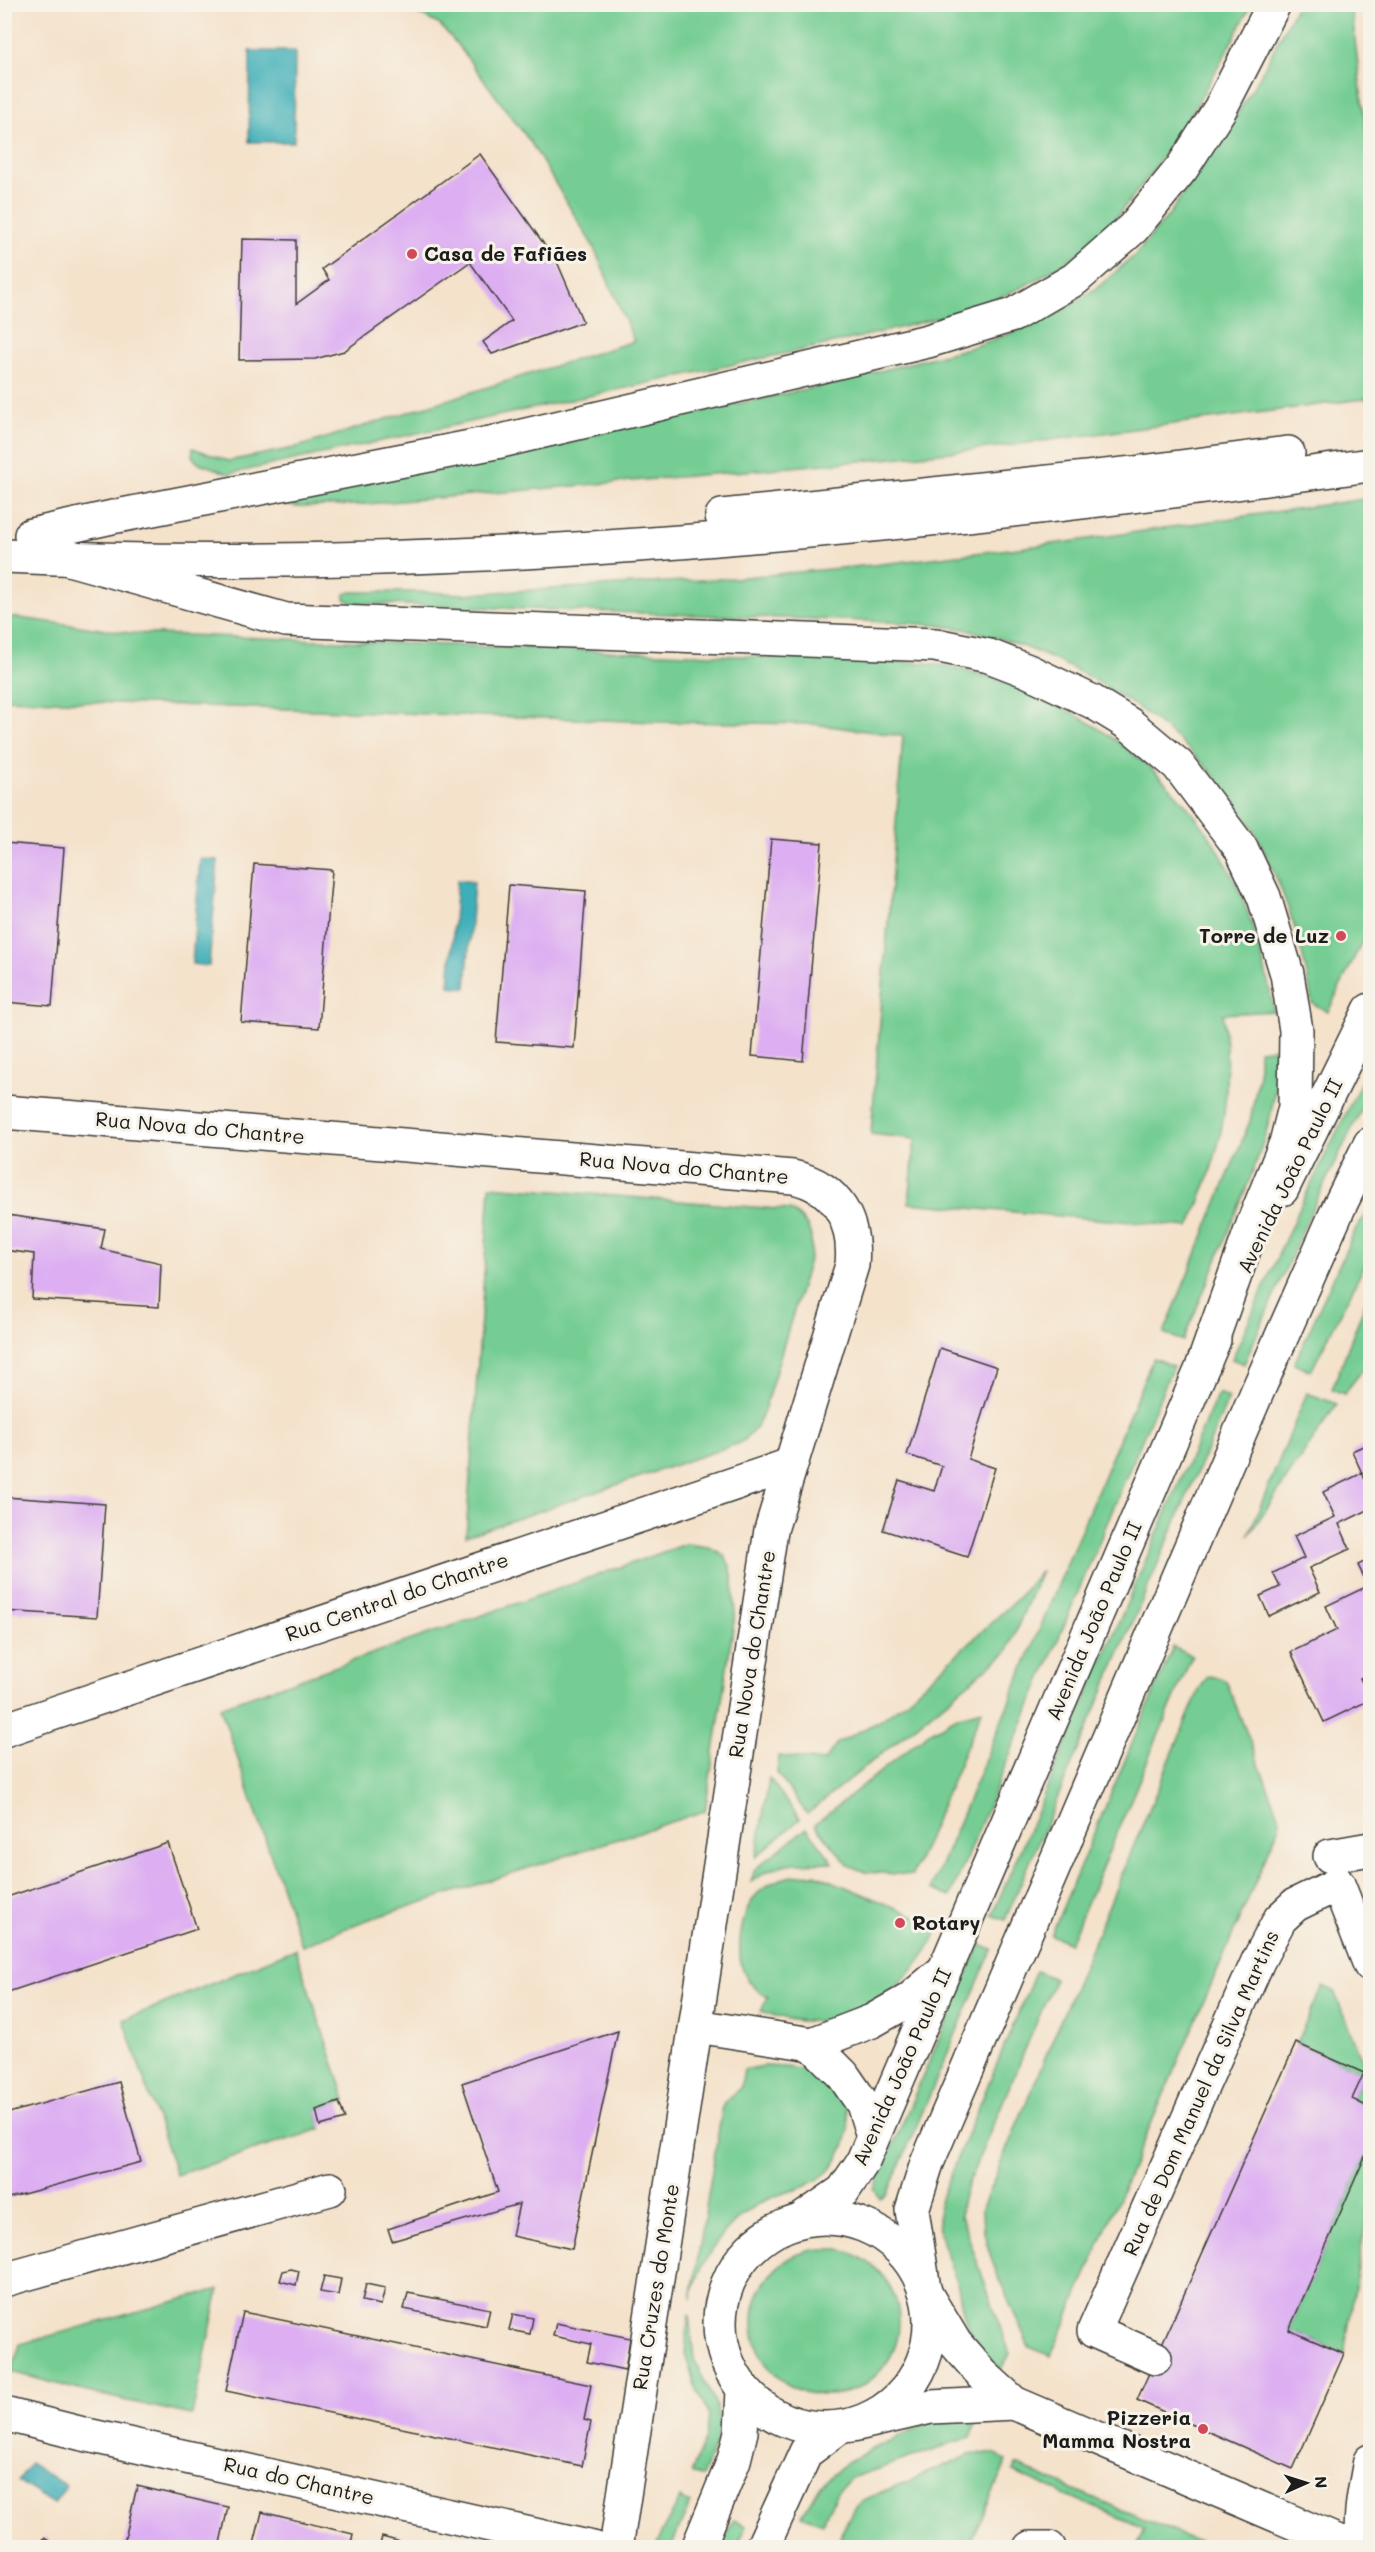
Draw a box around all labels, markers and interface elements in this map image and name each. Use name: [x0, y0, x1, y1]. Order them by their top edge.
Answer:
place label: Casa de Fafiães: [424, 240, 587, 266]
marker: Casa de Fafiães: [405, 247, 419, 261]
place label: Torre de Luz: [1199, 922, 1329, 948]
marker: Torre de Luz: [1334, 929, 1348, 943]
street label: Avenida João Paulo II: [1231, 1074, 1348, 1277]
street label: Rua Nova do Chantre: [94, 1105, 306, 1149]
street label: Rua Nova do Chantre: [578, 1145, 790, 1189]
street label: Avenida João Paulo II: [1039, 1517, 1147, 1724]
street label: Rua Central do Chantre: [282, 1546, 512, 1646]
street label: Rua Nova do Chantre: [722, 1548, 780, 1760]
place label: Rotary: [912, 1909, 981, 1935]
marker: Rotary: [893, 1916, 907, 1930]
street label: Rua de Dom Manuel da Silva Martins: [1116, 1926, 1284, 2259]
street label: Avenida João Paulo II: [846, 1964, 956, 2169]
street label: Rua Cruzes do Monte: [626, 2182, 684, 2392]
place label: Pizzeria Mamma Nostra: [1042, 2404, 1191, 2453]
marker: Pizzeria Mamma Nostra: [1196, 2422, 1210, 2436]
street label: Rua do Chantre: [221, 2450, 377, 2510]
north arrow: [1276, 2453, 1336, 2513]
text: N: [1311, 2476, 1332, 2489]

